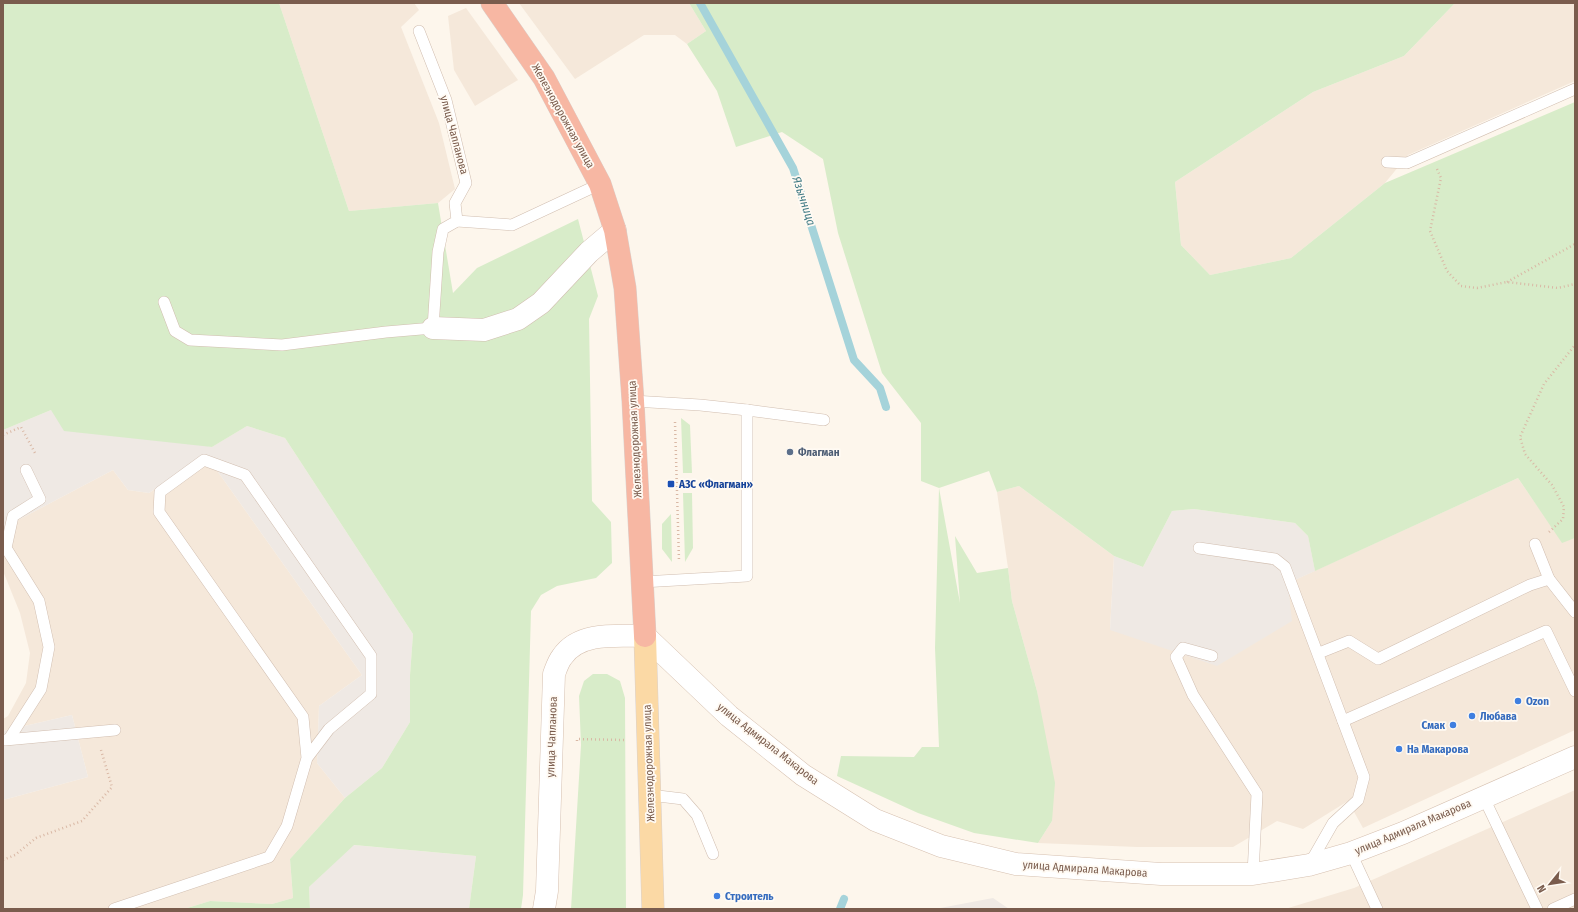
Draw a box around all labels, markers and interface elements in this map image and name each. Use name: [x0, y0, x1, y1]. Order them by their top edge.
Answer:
street label: Железнодорожная улица: [529, 62, 597, 170]
street label: улица Чапланова: [437, 94, 471, 176]
water label: Язычница: [789, 174, 818, 227]
street label: Железнодорожная улица: [625, 380, 645, 498]
place label: Флагман: [798, 446, 840, 459]
marker: Флагман: [785, 447, 795, 457]
place label: АЗС «Флагман»: [678, 478, 754, 491]
marker: АЗС «Флагман»: [666, 479, 676, 489]
place label: Ozon: [1526, 695, 1549, 708]
street label: улица Чапланова: [544, 696, 560, 778]
marker: Ozon: [1513, 696, 1523, 706]
street label: улица Адмирала Макарова: [715, 700, 821, 788]
street label: Железнодорожная улица: [640, 704, 658, 822]
place label: Любава: [1480, 710, 1517, 723]
marker: Любава: [1467, 711, 1477, 721]
place label: Смак: [1422, 719, 1445, 732]
marker: Смак: [1448, 720, 1458, 730]
place label: На Макарова: [1407, 743, 1469, 756]
marker: На Макарова: [1394, 744, 1404, 754]
street label: улица Адмирала Макарова: [1353, 797, 1473, 857]
street label: улица Адмирала Макарова: [1022, 858, 1148, 880]
north arrow: [1530, 864, 1570, 904]
text: N: [1534, 883, 1549, 895]
place label: Строитель: [725, 890, 774, 903]
marker: Строитель: [712, 891, 722, 901]

